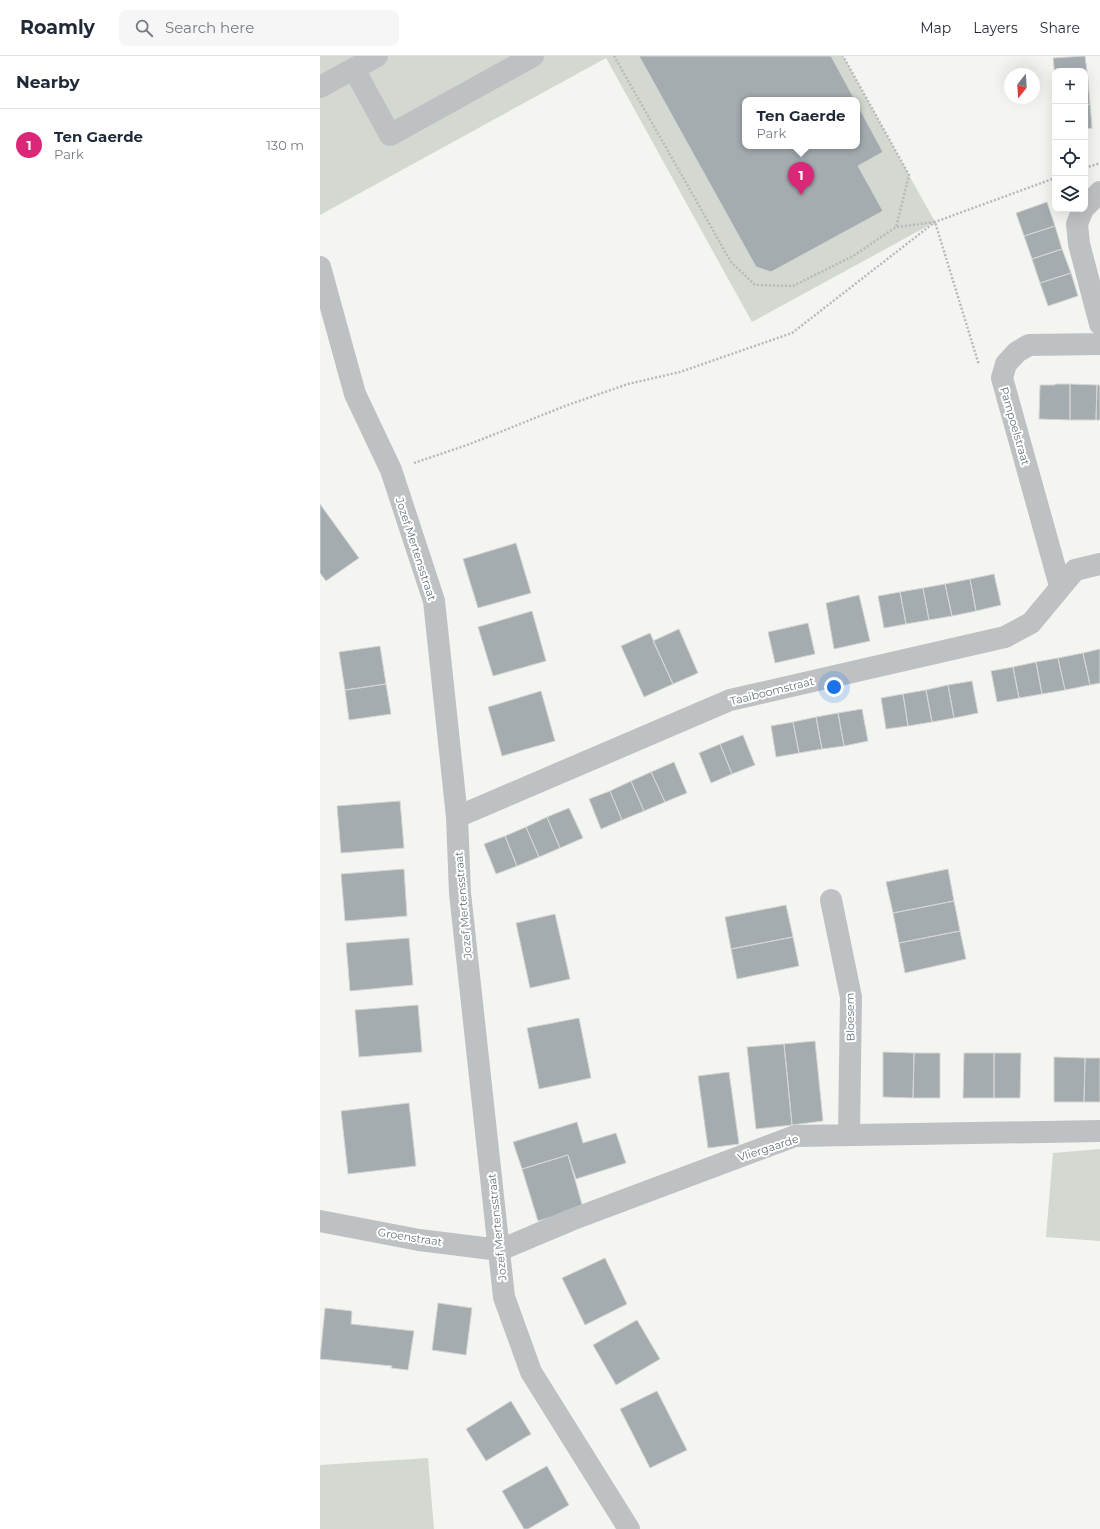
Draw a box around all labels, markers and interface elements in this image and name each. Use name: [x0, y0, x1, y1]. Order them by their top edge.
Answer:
search box: [119, 10, 399, 46]
text: Roamly: [20, 16, 95, 39]
icon: search: [133, 17, 155, 39]
text: Search here: [165, 18, 254, 37]
text: Map: [920, 19, 951, 37]
text: Layers: [973, 19, 1018, 37]
text: Share: [1040, 19, 1080, 37]
north arrow: [1004, 68, 1040, 104]
map controls: [1052, 68, 1088, 212]
button: +: [1052, 68, 1088, 104]
text: Nearby: [16, 72, 80, 92]
popup: [742, 97, 860, 149]
button: −: [1052, 104, 1088, 140]
text: Ten Gaerde: [756, 106, 846, 125]
text: Park: [756, 125, 786, 141]
text: Ten Gaerde: [54, 127, 143, 146]
text: 1: [26, 137, 32, 153]
text: 130 m: [266, 137, 304, 153]
button: locate: [1052, 140, 1088, 176]
text: Park: [54, 146, 84, 162]
pin: 1: [788, 162, 814, 195]
button: layers: [1052, 176, 1088, 212]
street label: Pampoelstraat: [997, 385, 1033, 467]
street label: Jozef Mertensstraat: [392, 495, 439, 603]
street label: Taaiboomstraat: [729, 674, 816, 708]
your location: [824, 677, 844, 697]
street label: Jozef Mertensstraat: [451, 850, 475, 960]
street label: Bloesem: [843, 993, 857, 1041]
street label: Vliergaarde: [736, 1131, 801, 1164]
street label: Jozef Mertensstraat: [484, 1172, 510, 1282]
street label: Groenstraat: [377, 1225, 444, 1249]

